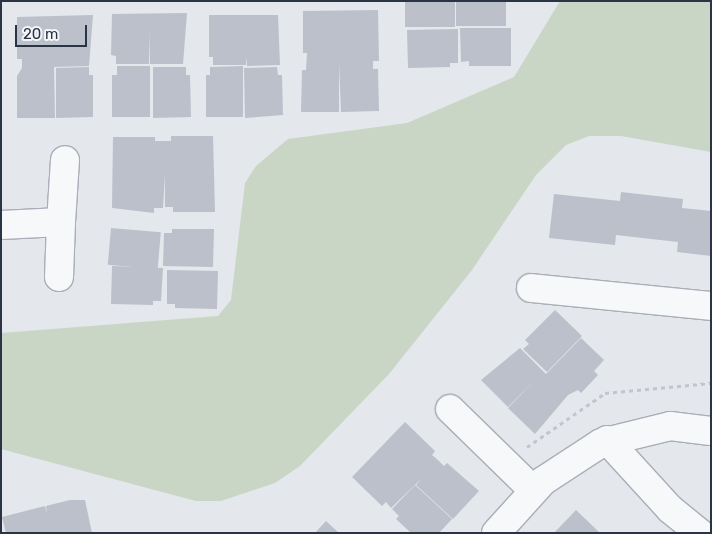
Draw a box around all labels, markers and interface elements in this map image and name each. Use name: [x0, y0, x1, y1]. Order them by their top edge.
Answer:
scale bar: [18, 15, 90, 47]
text: 20 m: [23, 25, 58, 43]

